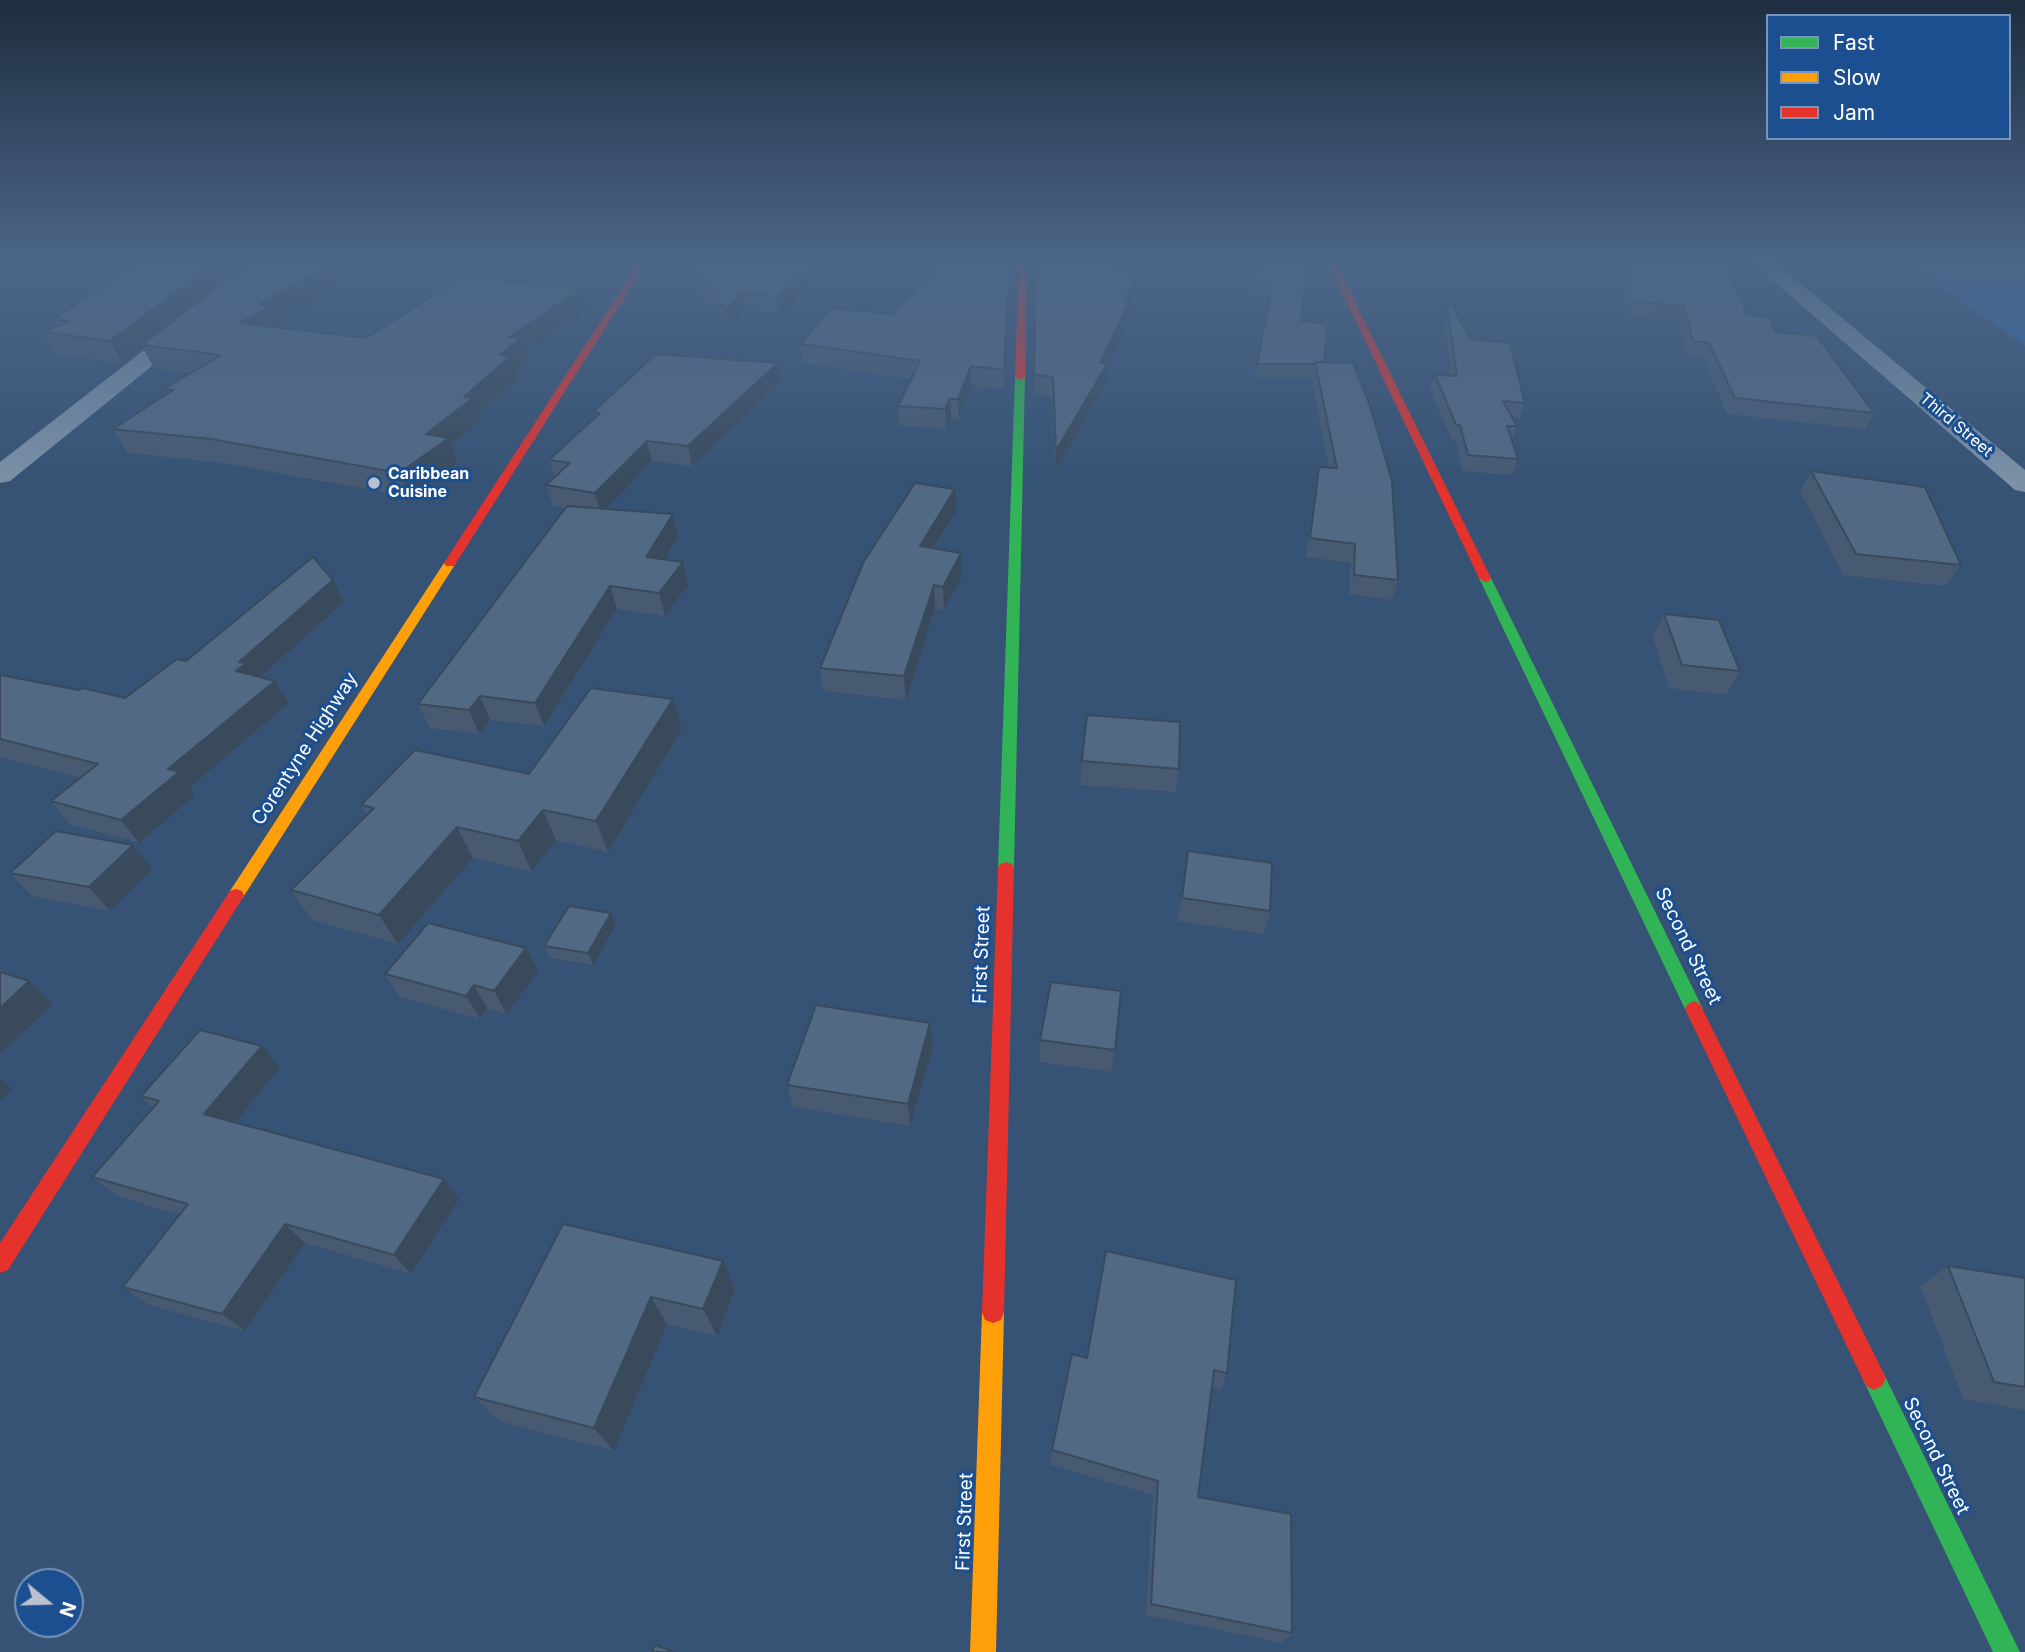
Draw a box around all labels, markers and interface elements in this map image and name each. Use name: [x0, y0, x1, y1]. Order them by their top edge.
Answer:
legend: [1766, 14, 2011, 140]
text: Fast: [1833, 30, 1875, 55]
text: Slow: [1833, 65, 1881, 90]
text: Jam: [1833, 100, 1875, 125]
street label: Third Street: [1916, 389, 1996, 461]
place label: Caribbean Cuisine: [388, 464, 469, 502]
marker: Caribbean Cuisine: [366, 475, 382, 491]
street label: Corentyne Highway: [247, 668, 363, 830]
street label: Second Street: [1650, 884, 1726, 1008]
street label: First Street: [969, 906, 995, 1004]
street label: Second Street: [1898, 1394, 1974, 1518]
street label: First Street: [952, 1473, 978, 1571]
north arrow: [14, 1568, 84, 1638]
text: N: [54, 1599, 81, 1620]

